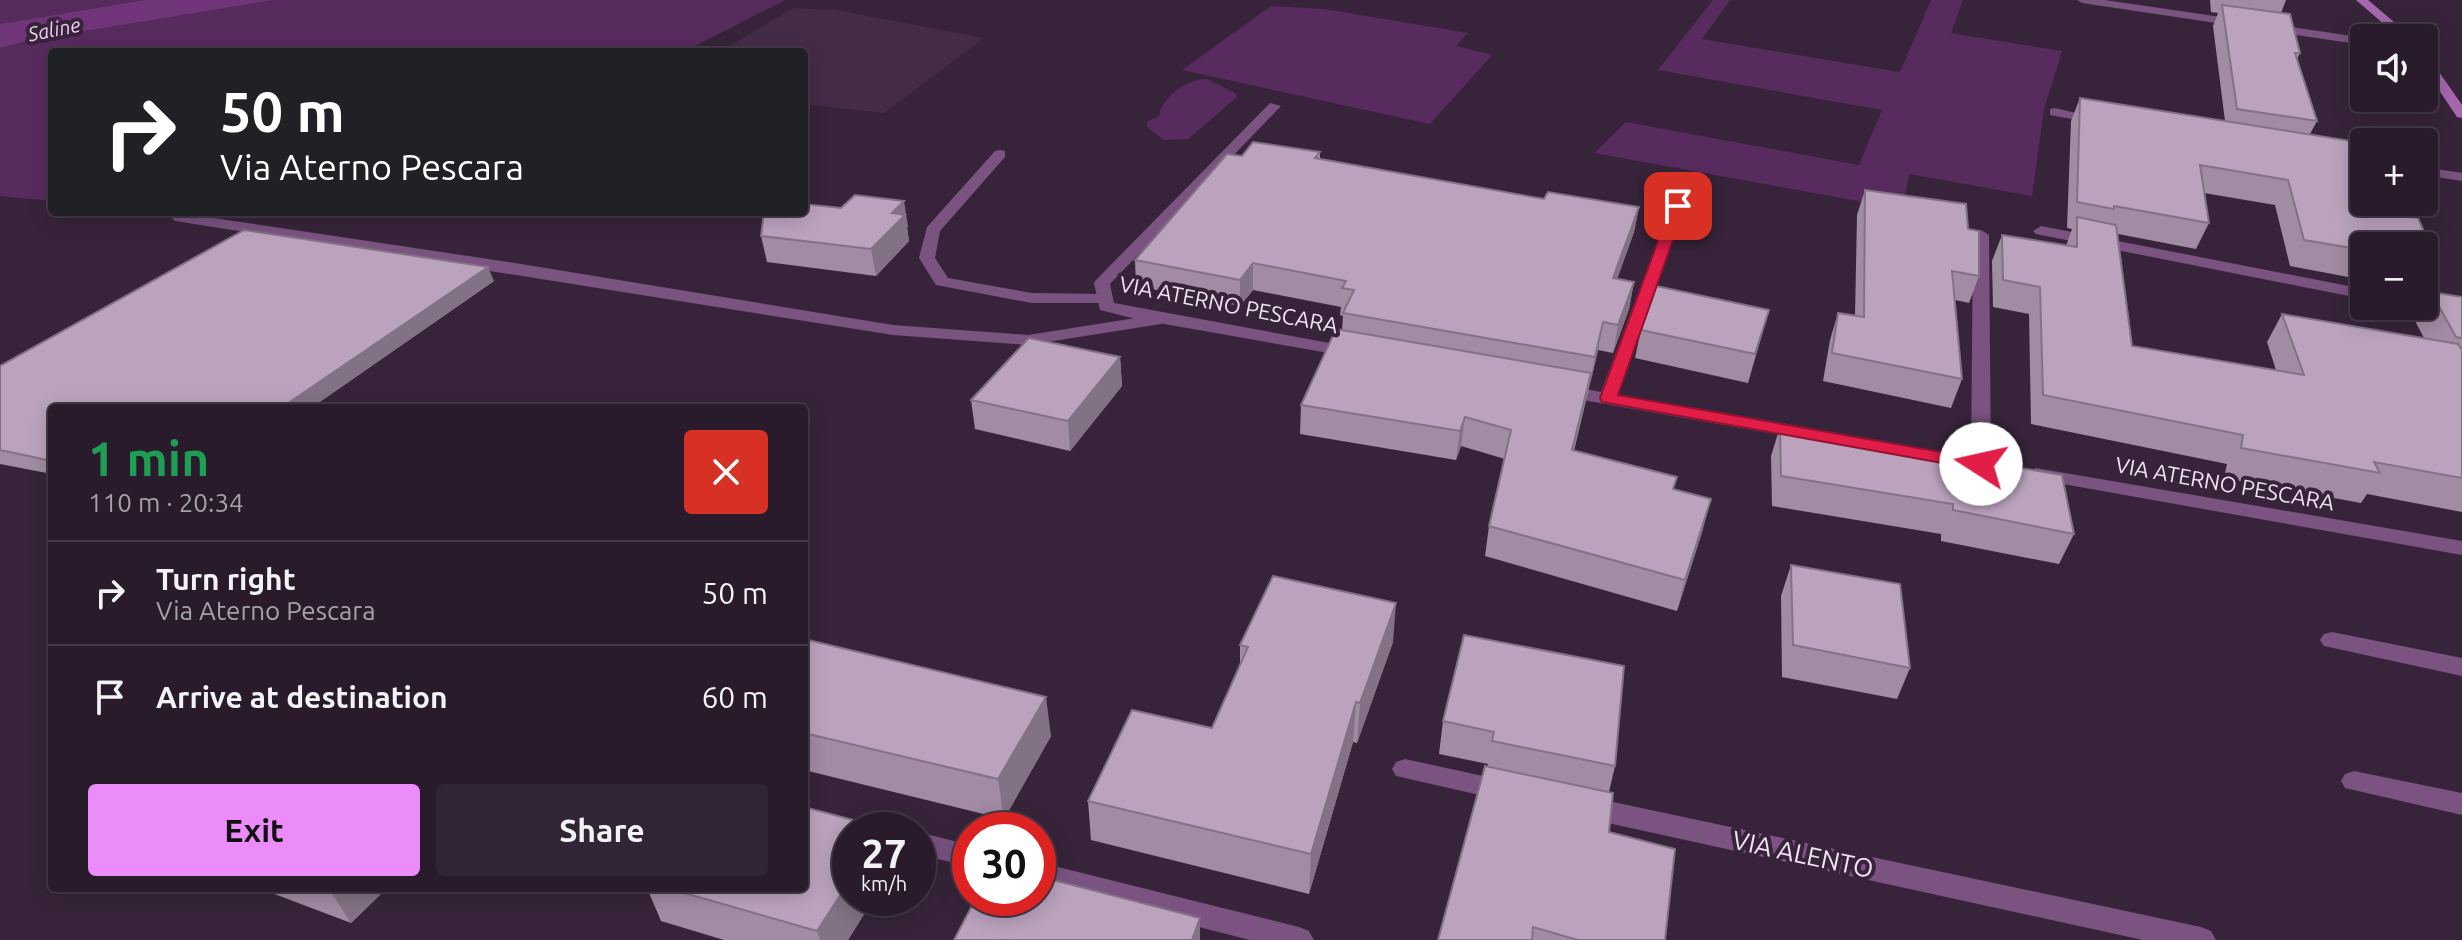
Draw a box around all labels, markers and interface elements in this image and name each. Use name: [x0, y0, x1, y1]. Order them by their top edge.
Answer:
water label: Saline: [25, 13, 82, 46]
map controls: [2350, 24, 2438, 320]
button: sound: [2350, 24, 2438, 112]
icon: right: [88, 80, 192, 184]
text: 50 m: [220, 80, 345, 143]
button: +: [2350, 128, 2438, 216]
text: Via Aterno Pescara: [220, 146, 524, 187]
pin: [1644, 172, 1712, 240]
icon: arrive: [1656, 184, 1700, 228]
button: −: [2350, 232, 2438, 320]
street label: VIA ATERNO PESCARA: [1118, 271, 1341, 338]
position arrow: [1939, 422, 2023, 506]
button: close: [684, 430, 768, 514]
text: 1 min: [88, 431, 209, 485]
street label: VIA ATERNO PESCARA: [2113, 451, 2337, 515]
text: 110 m · 20:34: [88, 488, 244, 517]
text: Turn right: [156, 562, 296, 596]
icon: right: [88, 571, 132, 615]
text: 50 m: [701, 576, 768, 610]
text: Via Aterno Pescara: [156, 596, 376, 625]
icon: arrive: [88, 675, 132, 719]
text: Arrive at destination: [156, 680, 448, 714]
text: 60 m: [701, 680, 768, 714]
button: Exit: [88, 784, 420, 876]
button: Share: [436, 784, 768, 876]
speed limit sign: 30: [952, 812, 1056, 916]
street label: VIA ALENTO: [1730, 825, 1876, 883]
text: 27: [861, 831, 907, 876]
text: km/h: [861, 872, 907, 895]

